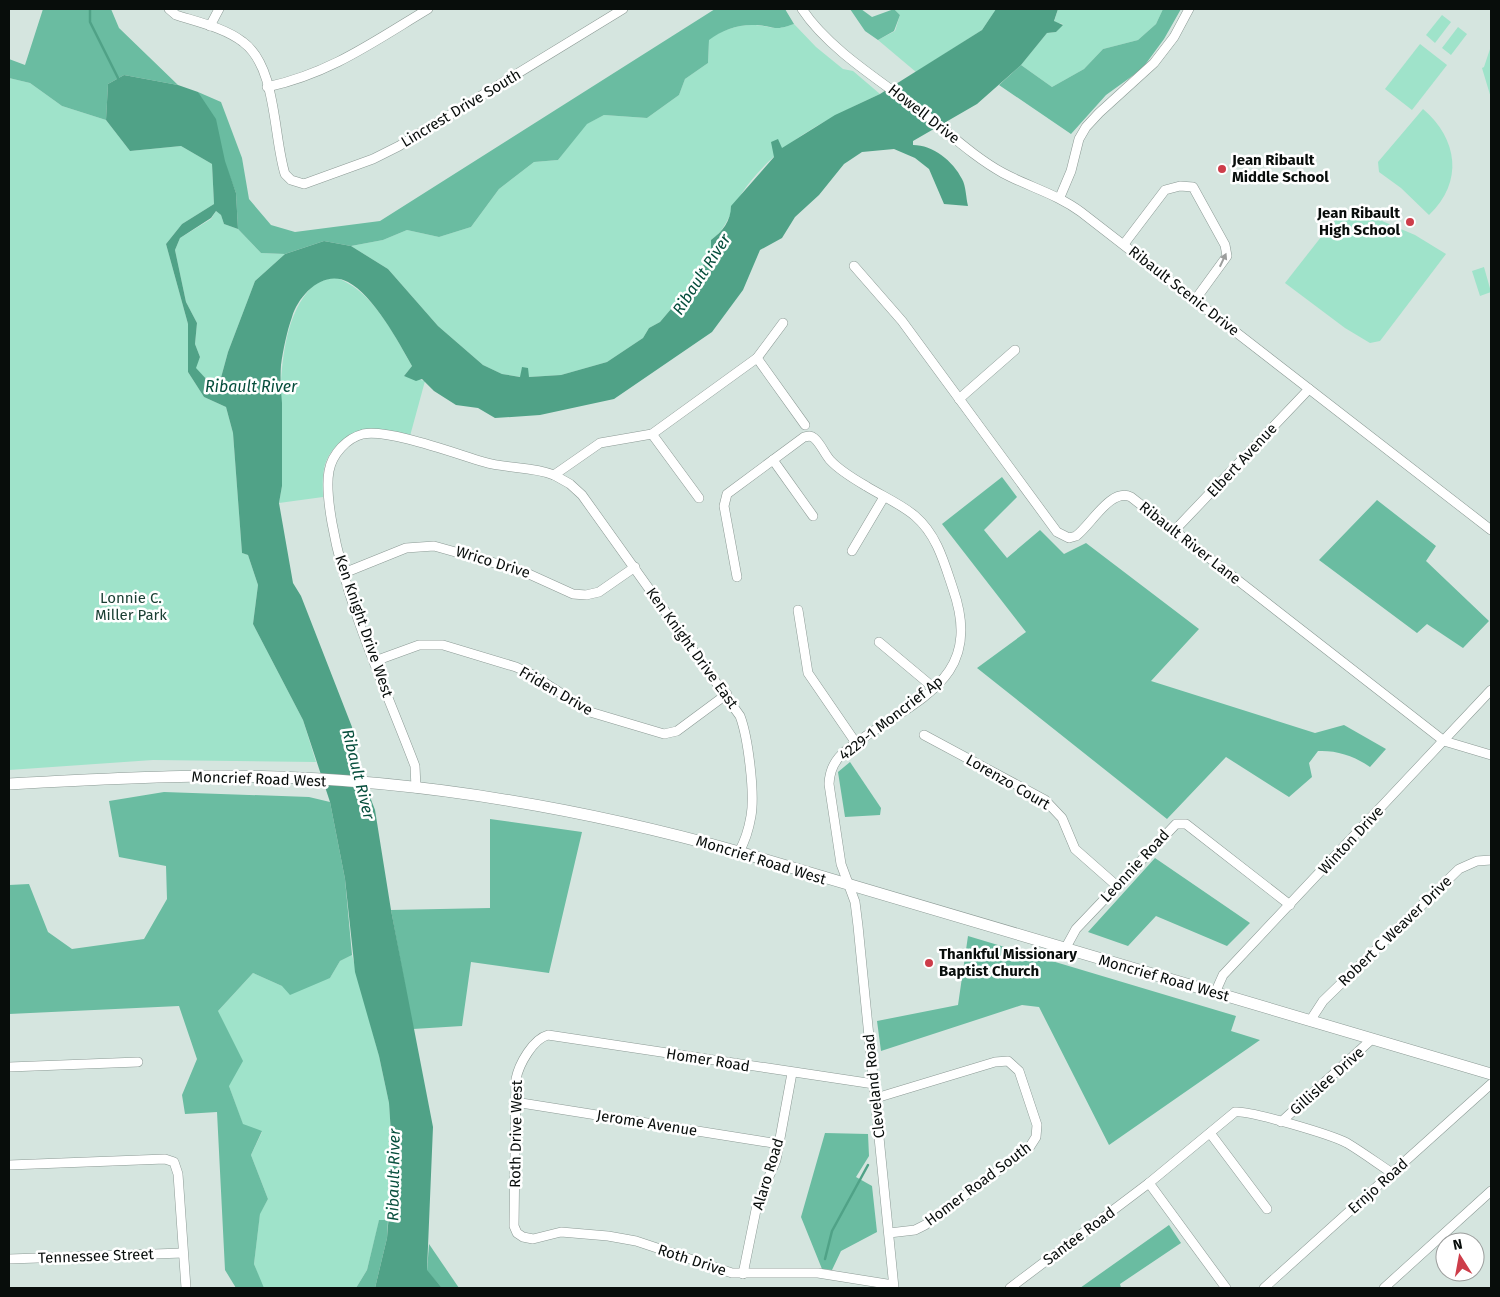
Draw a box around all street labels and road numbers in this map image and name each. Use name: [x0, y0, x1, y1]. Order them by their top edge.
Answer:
street label: Lincrest Drive South: [398, 65, 524, 151]
street label: Howell Drive: [885, 80, 963, 148]
street label: Ribault Scenic Drive: [1125, 242, 1243, 340]
street label: Elbert Avenue: [1203, 419, 1281, 501]
street label: Ribault River Lane: [1136, 498, 1244, 588]
street label: Wrico Drive: [453, 542, 533, 582]
street label: Ken Knight Drive West: [331, 552, 397, 700]
street label: Ken Knight Drive East: [642, 584, 742, 712]
street label: Friden Drive: [516, 663, 596, 719]
street label: 4229-1 Moncrief Ap: [835, 672, 947, 764]
street label: Lorenzo Court: [963, 751, 1054, 814]
street label: Moncrief Road West: [191, 768, 327, 790]
street label: Winton Drive: [1315, 802, 1387, 878]
street label: Leonnie Road: [1097, 826, 1173, 906]
street label: Moncrief Road West: [694, 832, 829, 889]
street label: Robert C Weaver Drive: [1334, 872, 1456, 990]
street label: Moncrief Road West: [1097, 951, 1232, 1005]
street label: Cleveland Road: [860, 1033, 888, 1139]
street label: Gillislee Drive: [1286, 1043, 1368, 1119]
street label: Homer Road: [665, 1045, 751, 1075]
street label: Roth Drive West: [506, 1079, 526, 1188]
street label: Jerome Avenue: [595, 1106, 699, 1140]
street label: Alaro Road: [749, 1136, 787, 1212]
street label: Homer Road South: [921, 1138, 1035, 1230]
street label: Ernjo Road: [1344, 1155, 1412, 1217]
street label: Santee Road: [1040, 1203, 1118, 1269]
street label: Roth Drive: [655, 1240, 729, 1280]
street label: Tennessee Street: [38, 1245, 155, 1267]

